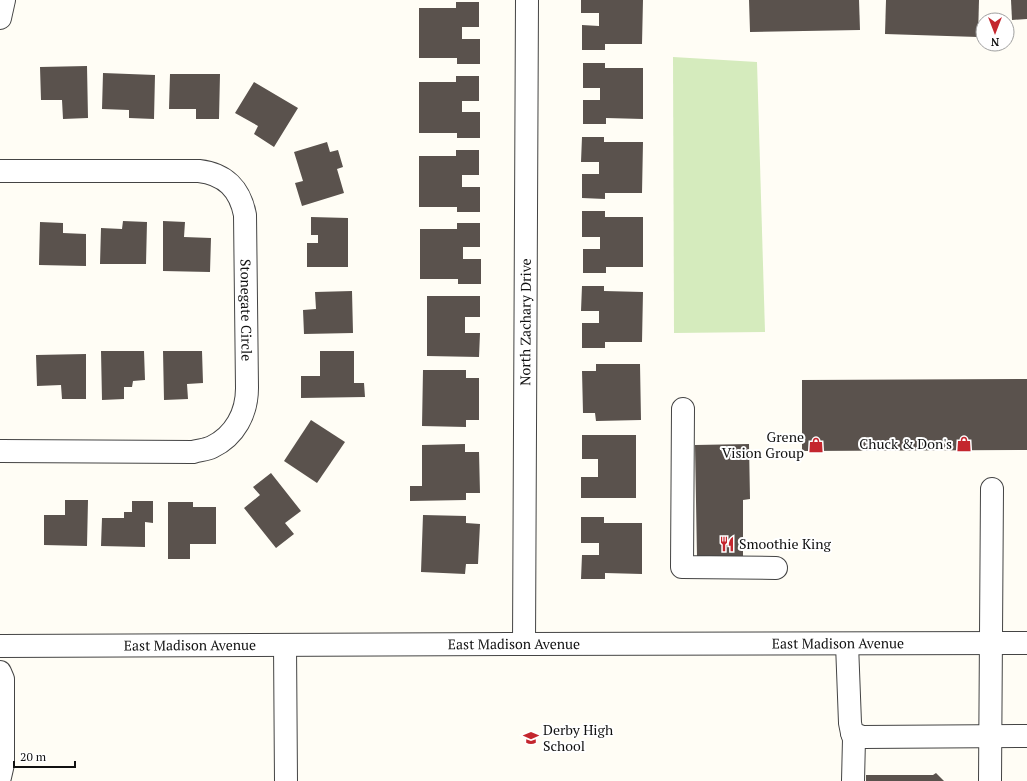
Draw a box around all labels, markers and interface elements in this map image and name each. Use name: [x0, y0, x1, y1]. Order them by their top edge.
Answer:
north arrow: [975, 12, 1015, 52]
text: N: [990, 35, 999, 49]
street label: North Zachary Drive: [515, 258, 535, 386]
street label: Stonegate Circle: [237, 259, 257, 361]
place label: Grene Vision Group: [722, 427, 804, 462]
place label: Chuck & Don's: [859, 434, 952, 453]
shop icon: Chuck & Don's: [955, 435, 973, 453]
shop icon: Grene Vision Group: [807, 436, 825, 454]
place label: Smoothie King: [739, 534, 832, 553]
restaurant icon: Smoothie King: [718, 535, 736, 553]
street label: East Madison Avenue: [772, 633, 904, 653]
street label: East Madison Avenue: [448, 634, 580, 653]
street label: East Madison Avenue: [124, 635, 256, 655]
place label: Derby High School: [543, 720, 613, 755]
school or university icon: Derby High School: [522, 729, 540, 747]
scale bar: [14, 743, 75, 769]
text: 20 m: [20, 749, 47, 764]

